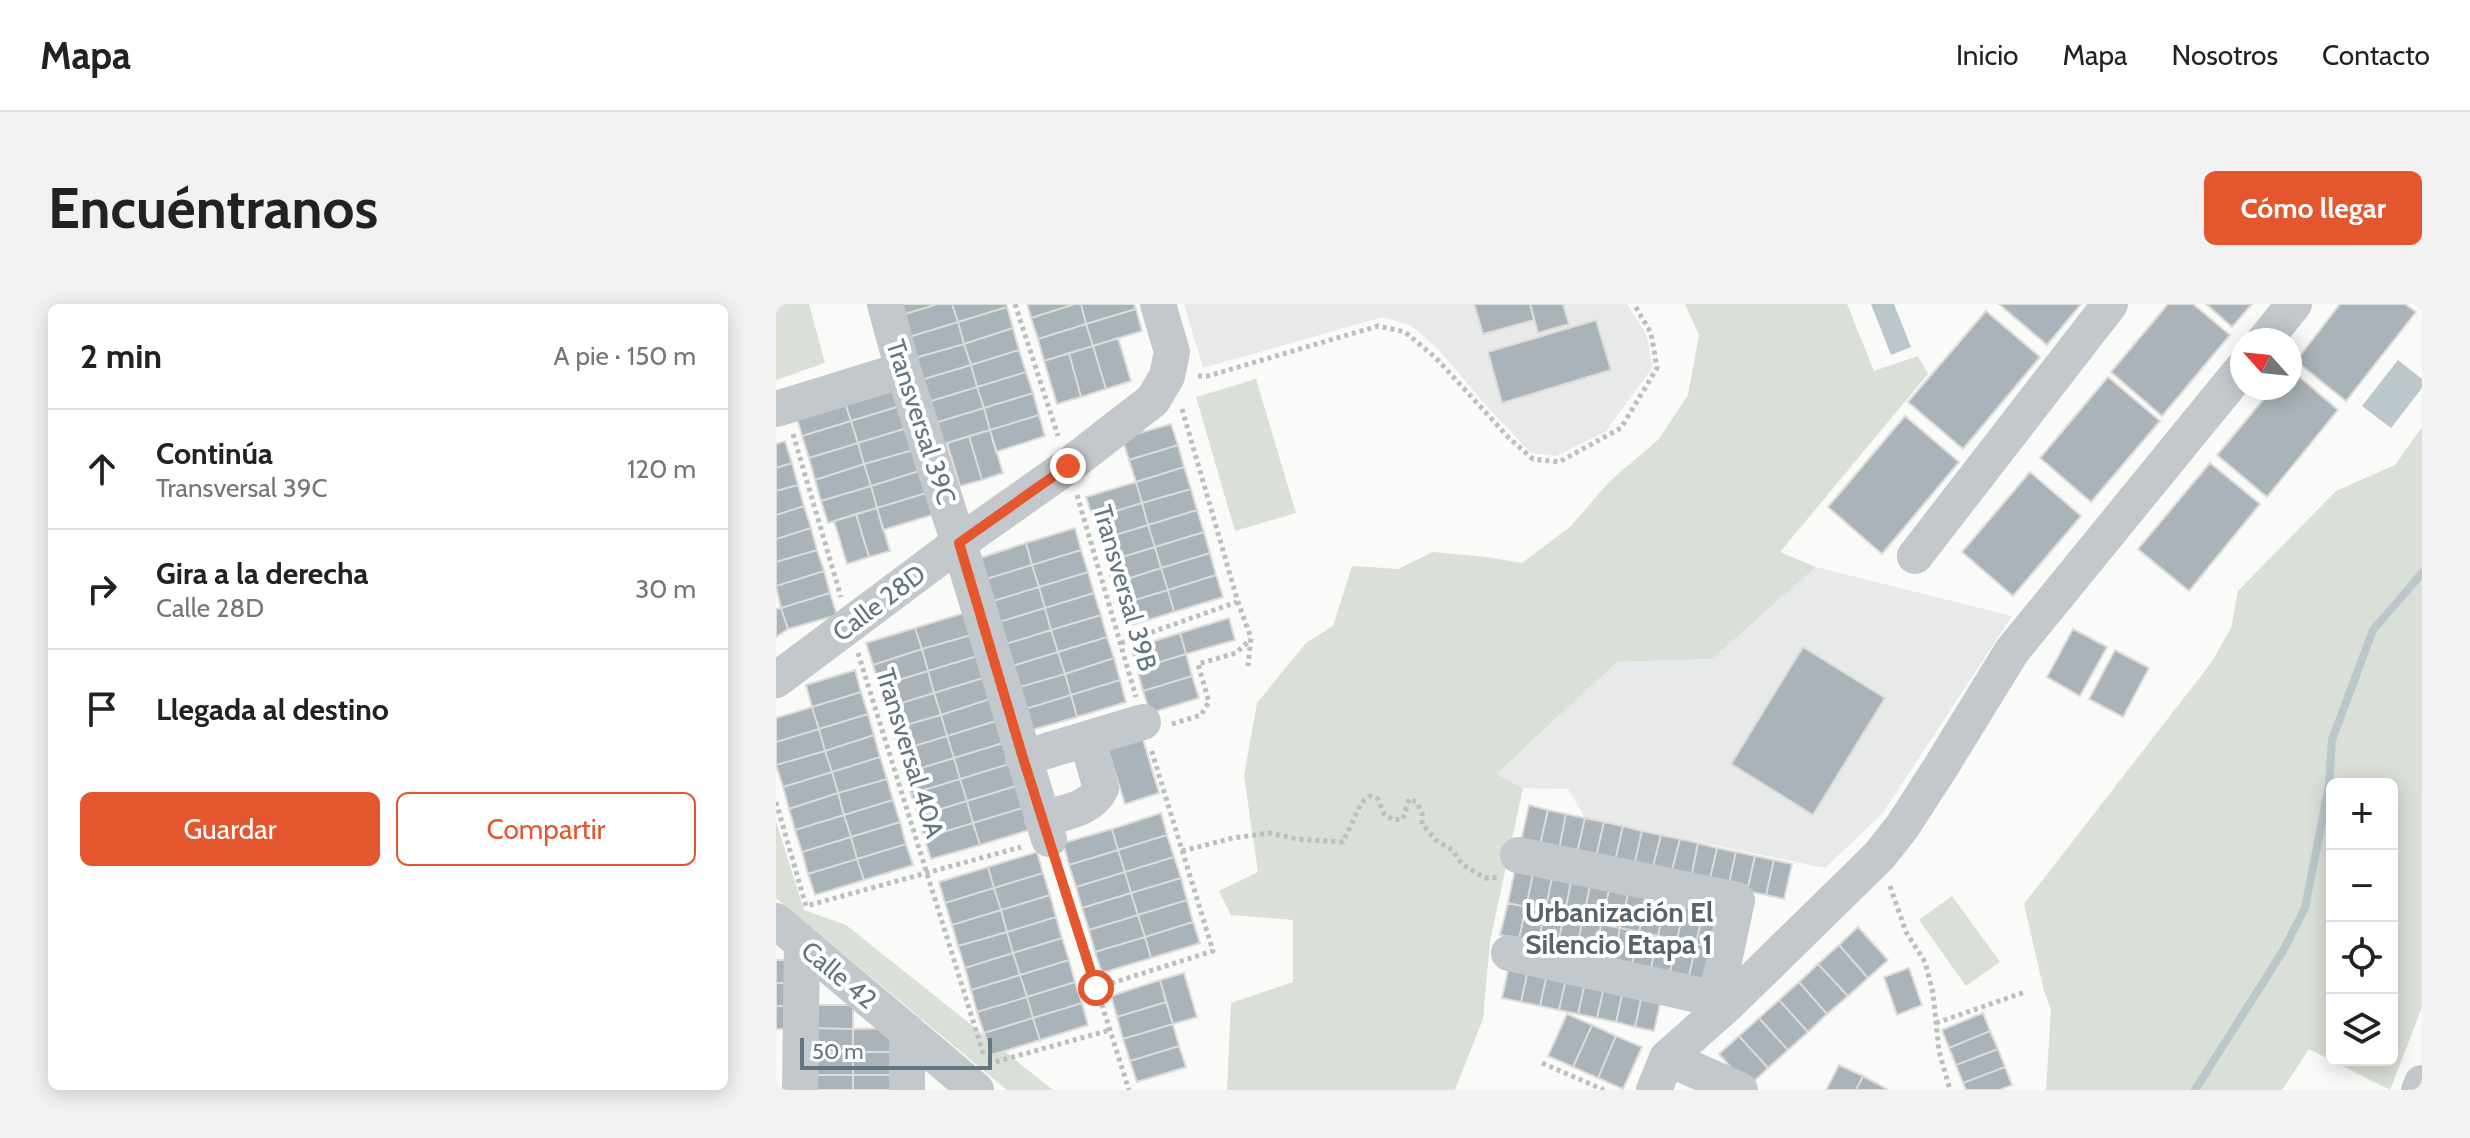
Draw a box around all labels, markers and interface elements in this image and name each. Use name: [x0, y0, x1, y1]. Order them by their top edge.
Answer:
text: Mapa: [40, 32, 131, 79]
text: Inicio: [1956, 38, 2019, 72]
text: Mapa: [2063, 38, 2128, 72]
text: Nosotros: [2172, 38, 2278, 72]
text: Contacto: [2322, 38, 2430, 72]
button: Cómo llegar: [2204, 171, 2422, 245]
text: Encuéntranos: [48, 174, 378, 242]
north arrow: [2230, 328, 2302, 400]
text: 2 min: [80, 335, 162, 377]
street label: Transversal 39C: [879, 335, 963, 509]
text: A pie · 150 m: [554, 340, 696, 372]
text: Continúa: [156, 435, 273, 472]
icon: ahead: [80, 447, 124, 491]
route end: [1050, 448, 1086, 484]
text: 120 m: [627, 453, 696, 485]
text: Transversal 39C: [156, 472, 328, 504]
street label: Transversal 39B: [1086, 501, 1164, 675]
text: Gira a la derecha: [156, 555, 368, 592]
street label: Calle 28D: [826, 558, 932, 648]
icon: right: [80, 567, 124, 611]
text: 30 m: [635, 573, 696, 605]
text: Calle 28D: [156, 592, 264, 624]
street label: Transversal 40A: [869, 664, 951, 842]
icon: arrive: [80, 687, 124, 731]
text: Llegada al destino: [156, 691, 389, 728]
map controls: [2326, 778, 2398, 1066]
button: +: [2326, 778, 2398, 850]
button: Guardar: [80, 792, 380, 866]
button: Compartir: [396, 792, 696, 866]
button: −: [2326, 850, 2398, 922]
district label: Urbanización El Silencio Etapa 1: [1525, 895, 1713, 961]
button: locate: [2326, 922, 2398, 994]
street label: Calle 42: [795, 934, 883, 1016]
route start: [1078, 970, 1114, 1006]
button: layers: [2326, 994, 2398, 1066]
scale bar: [800, 1034, 992, 1070]
text: 50 m: [812, 1038, 864, 1065]

